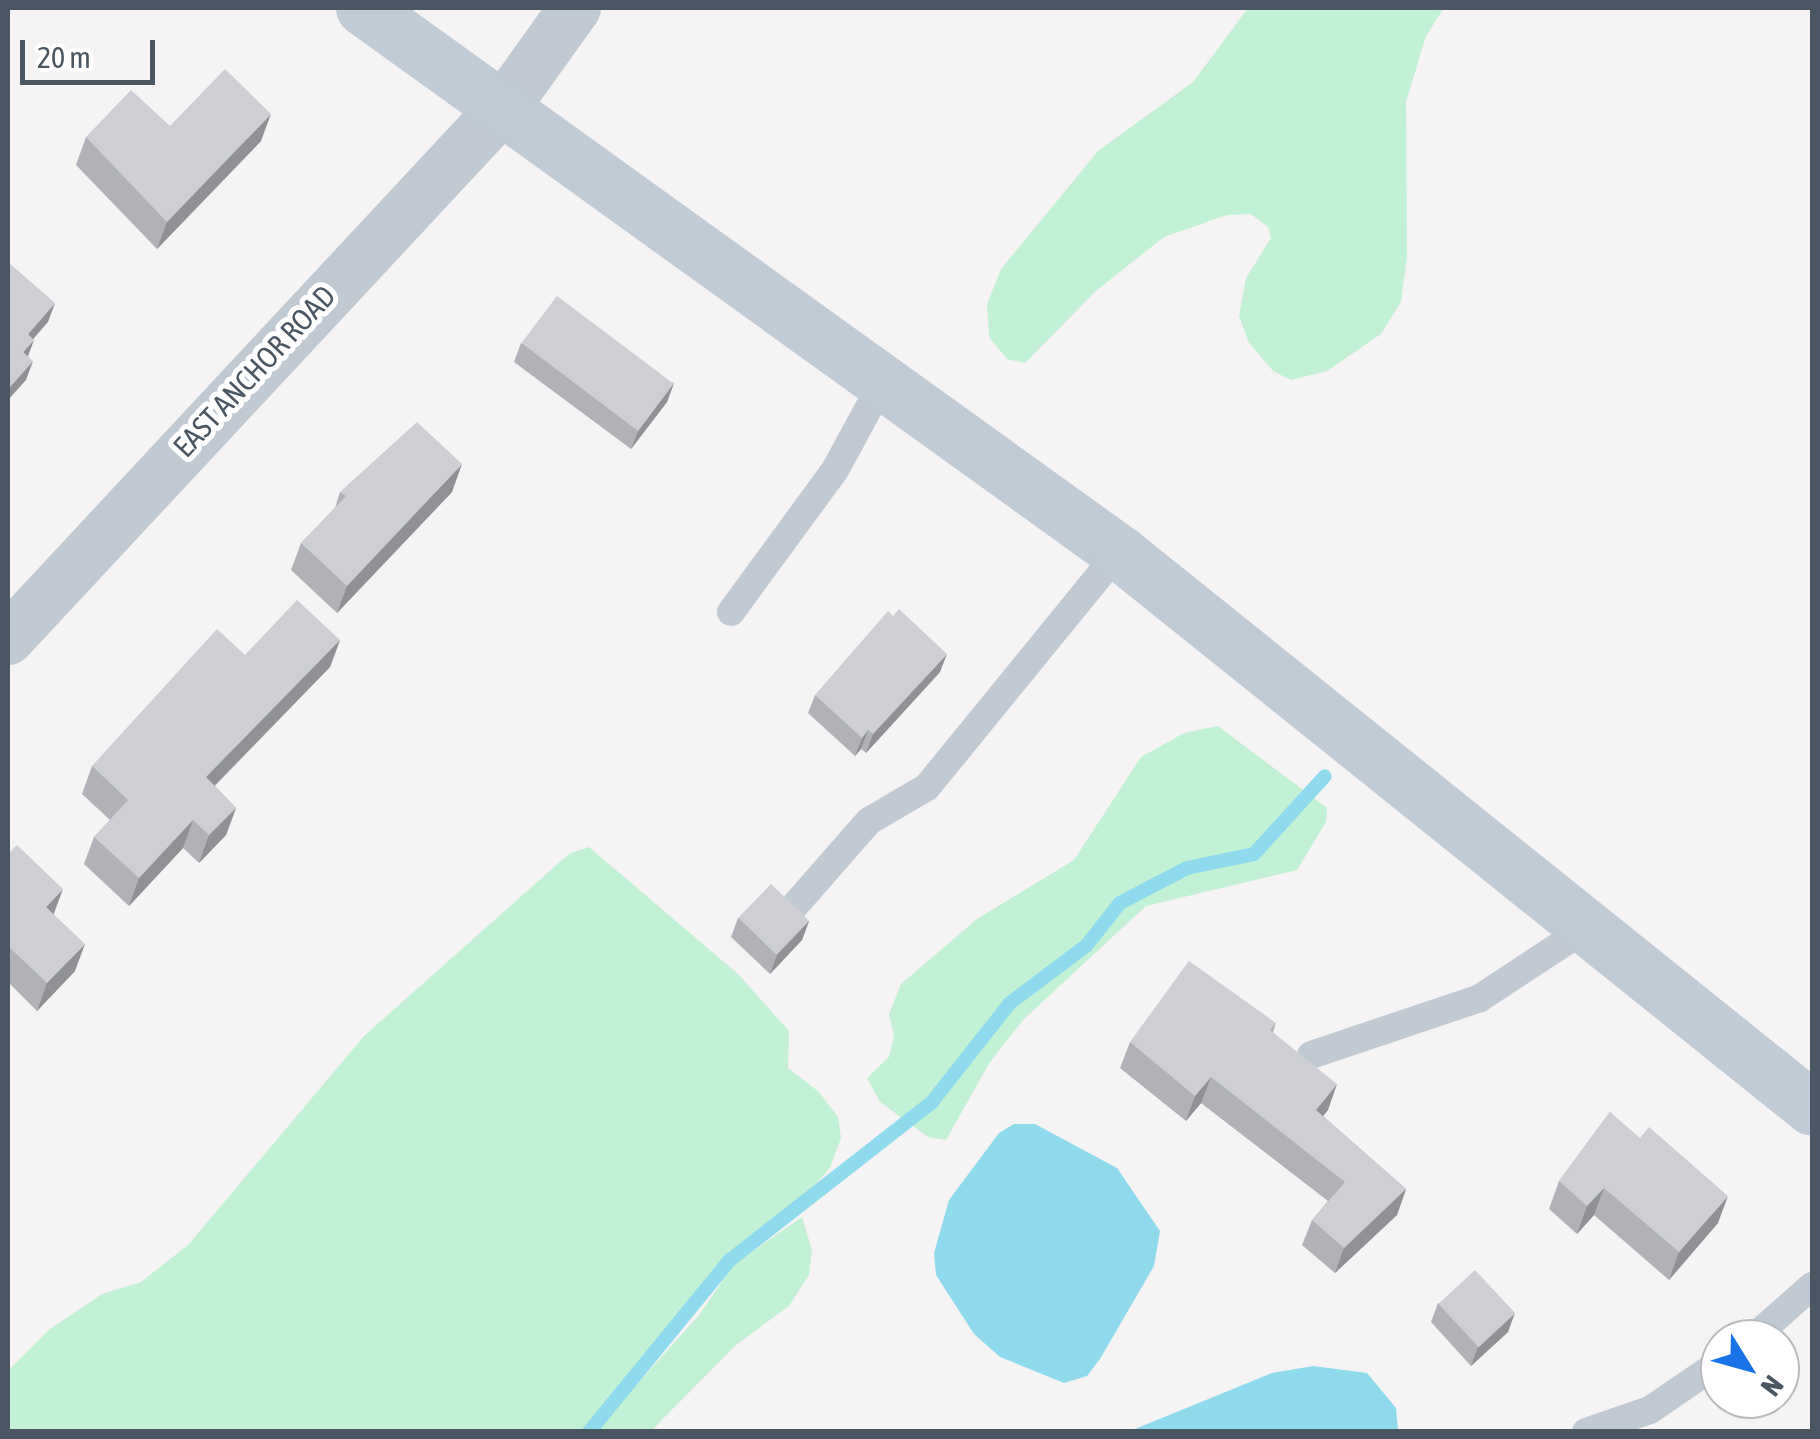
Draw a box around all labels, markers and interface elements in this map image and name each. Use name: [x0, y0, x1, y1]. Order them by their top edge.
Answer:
scale bar: [25, 20, 160, 82]
text: 20 m: [37, 40, 91, 74]
street label: EAST ANCHOR ROAD: [165, 278, 343, 464]
north arrow: [1700, 1319, 1800, 1419]
text: N: [1755, 1370, 1790, 1402]

